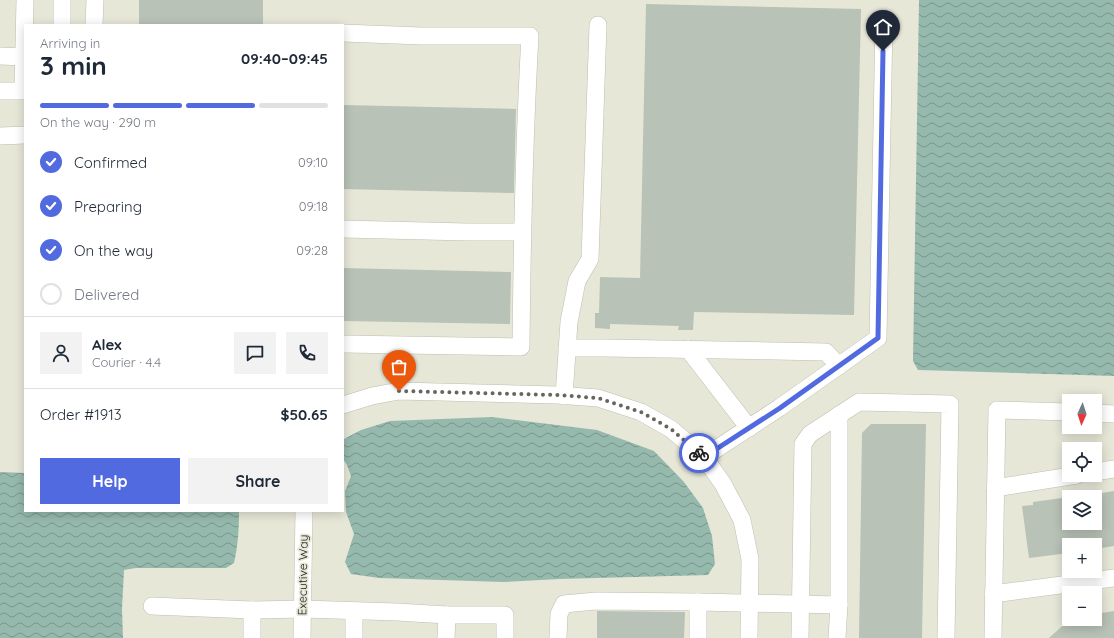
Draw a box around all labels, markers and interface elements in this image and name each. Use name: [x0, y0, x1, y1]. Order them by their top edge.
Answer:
pin: [866, 10, 900, 51]
icon: home: [872, 16, 894, 38]
text: Arriving in: [40, 35, 100, 51]
text: 3 min: [40, 49, 107, 82]
text: 09:40–09:45: [241, 49, 328, 68]
text: On the way · 290 m: [40, 114, 156, 130]
icon: check: [40, 151, 62, 173]
text: Confirmed: [74, 153, 147, 172]
text: 09:10: [298, 154, 328, 170]
icon: check: [40, 195, 62, 217]
text: Preparing: [74, 197, 142, 216]
text: 09:18: [299, 198, 328, 214]
icon: check: [40, 239, 62, 261]
text: On the way: [74, 241, 153, 260]
text: 09:28: [296, 242, 328, 258]
text: Delivered: [74, 285, 139, 304]
button: person: [40, 332, 82, 374]
button: chat: [234, 332, 276, 374]
button: phone: [286, 332, 328, 374]
text: Alex: [92, 335, 122, 354]
pin: [382, 350, 416, 391]
text: Courier · 4.4: [92, 354, 161, 370]
icon: bag: [388, 356, 410, 378]
north arrow: [1062, 394, 1102, 434]
map controls: [1062, 394, 1102, 626]
text: Order #1913: [40, 405, 122, 424]
text: $50.65: [281, 405, 328, 424]
courier: [679, 433, 719, 473]
icon: bike: [688, 442, 710, 464]
button: locate: [1062, 442, 1102, 482]
button: Help: [40, 458, 180, 504]
button: Share: [188, 458, 328, 504]
button: layers: [1062, 490, 1102, 530]
street label: Executive Way: [294, 534, 311, 616]
button: +: [1062, 538, 1102, 578]
button: −: [1062, 586, 1102, 626]

